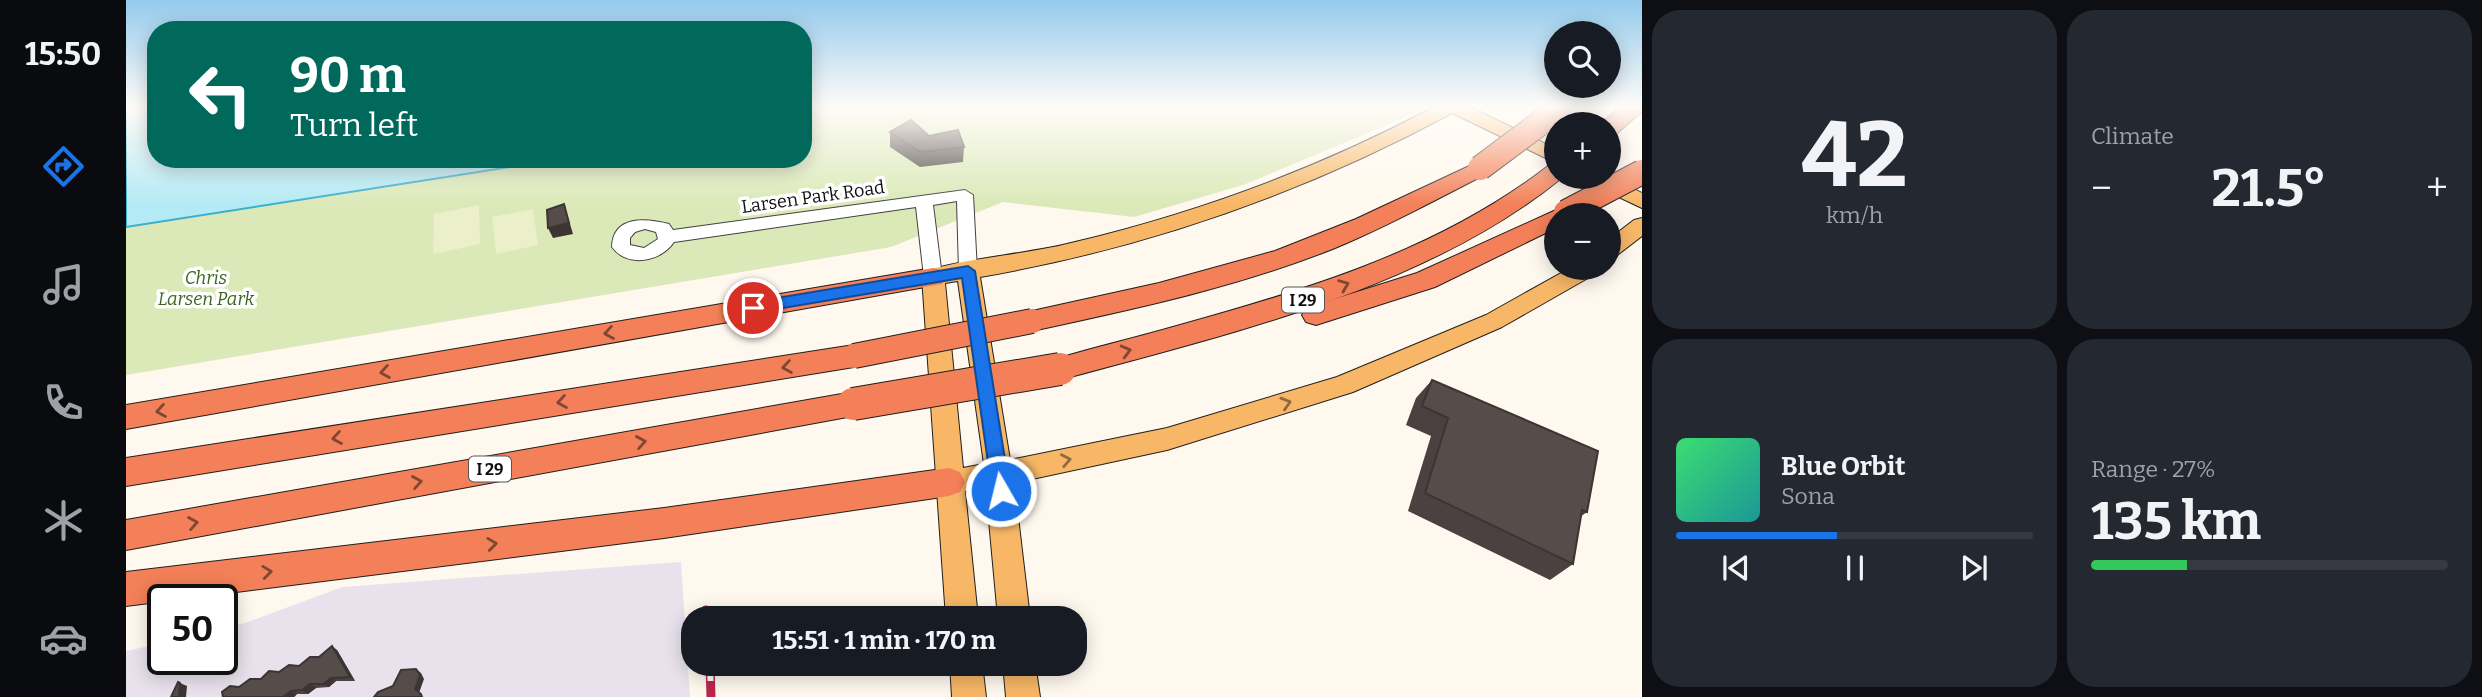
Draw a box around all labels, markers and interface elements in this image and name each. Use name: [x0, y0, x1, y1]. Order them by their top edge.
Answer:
map controls: [1544, 21, 1621, 280]
button: search: [1544, 21, 1621, 98]
text: 15:50: [25, 35, 101, 73]
text: 90 m: [290, 46, 406, 105]
icon: left: [175, 49, 266, 140]
text: 42: [1801, 101, 1908, 210]
text: Turn left: [290, 106, 418, 144]
button: +: [1544, 112, 1621, 189]
text: Climate: [2091, 122, 2174, 150]
icon: directions: [39, 142, 88, 191]
text: 21.5°: [2212, 157, 2327, 220]
text: −: [2091, 165, 2112, 211]
text: +: [2426, 165, 2448, 211]
street label: Larsen Park Road: [740, 176, 886, 218]
text: km/h: [1826, 201, 1883, 229]
button: −: [1544, 203, 1621, 280]
icon: music: [39, 260, 88, 309]
park label: Chris Larsen Park: [158, 267, 255, 310]
pin: [723, 278, 783, 338]
one-way arrow: [1337, 280, 1349, 294]
road number: I 29: [1282, 288, 1324, 312]
icon: arrive: [734, 289, 772, 327]
one-way arrow: [603, 325, 615, 340]
one-way arrow: [1120, 345, 1132, 359]
one-way arrow: [781, 359, 793, 374]
one-way arrow: [379, 364, 391, 379]
icon: phone: [39, 378, 88, 427]
one-way arrow: [556, 395, 568, 410]
one-way arrow: [1279, 397, 1291, 412]
one-way arrow: [155, 403, 167, 418]
one-way arrow: [332, 430, 343, 445]
one-way arrow: [635, 435, 647, 450]
text: Blue Orbit: [1781, 451, 1905, 482]
position arrow: [964, 454, 1038, 528]
one-way arrow: [1060, 454, 1072, 469]
text: Range · 27%: [2091, 455, 2215, 483]
road number: I 29: [469, 456, 511, 482]
one-way arrow: [411, 476, 423, 491]
text: Sona: [1781, 482, 1835, 510]
text: 135 km: [2091, 490, 2261, 553]
icon: climate: [39, 496, 88, 545]
one-way arrow: [187, 516, 199, 531]
one-way arrow: [487, 537, 498, 552]
icon: previous: [1717, 549, 1755, 587]
icon: pause: [1836, 549, 1874, 587]
icon: next: [1955, 549, 1993, 587]
one-way arrow: [261, 565, 273, 580]
speed limit sign: 50: [147, 584, 238, 675]
icon: car: [39, 614, 88, 663]
text: 15:51 · 1 min · 170 m: [772, 625, 996, 656]

